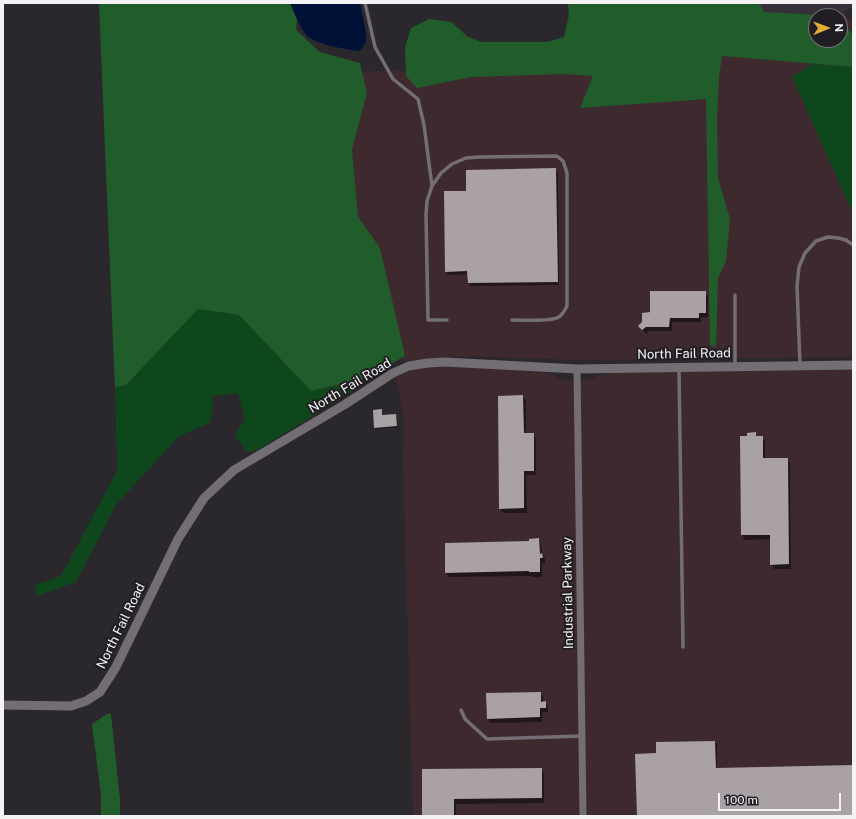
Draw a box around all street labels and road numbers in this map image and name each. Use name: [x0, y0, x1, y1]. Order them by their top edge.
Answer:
street label: North Fail Road: [637, 345, 731, 363]
street label: North Fail Road: [306, 355, 394, 417]
street label: Industrial Parkway: [559, 537, 577, 649]
street label: North Fail Road: [93, 581, 149, 671]

